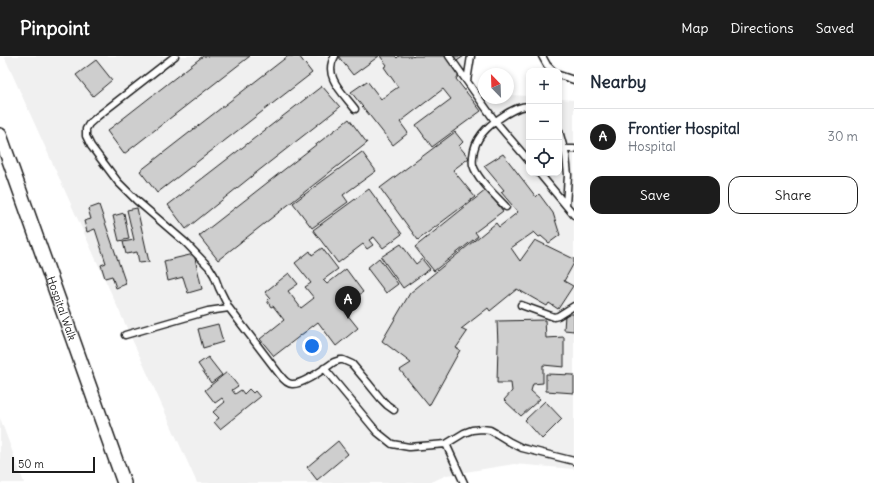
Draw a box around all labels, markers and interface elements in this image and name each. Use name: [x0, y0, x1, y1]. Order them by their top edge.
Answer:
text: Pinpoint: [20, 16, 90, 40]
text: Map: [681, 19, 708, 37]
text: Directions: [730, 19, 794, 37]
text: Saved: [816, 19, 854, 37]
north arrow: [478, 68, 514, 104]
map controls: [526, 68, 562, 176]
button: +: [526, 68, 562, 104]
text: Nearby: [590, 71, 646, 93]
button: −: [526, 104, 562, 140]
text: Frontier Hospital: [628, 119, 740, 138]
text: A: [599, 128, 607, 145]
text: 30 m: [828, 128, 858, 145]
text: Hospital: [628, 138, 676, 155]
button: locate: [526, 140, 562, 176]
button: Save: [590, 176, 720, 214]
button: Share: [728, 176, 858, 214]
street label: Hospital Walk: [44, 274, 80, 343]
pin: A: [335, 286, 361, 319]
your location: [302, 336, 322, 356]
scale bar: [12, 455, 95, 474]
text: 50 m: [18, 457, 44, 471]

